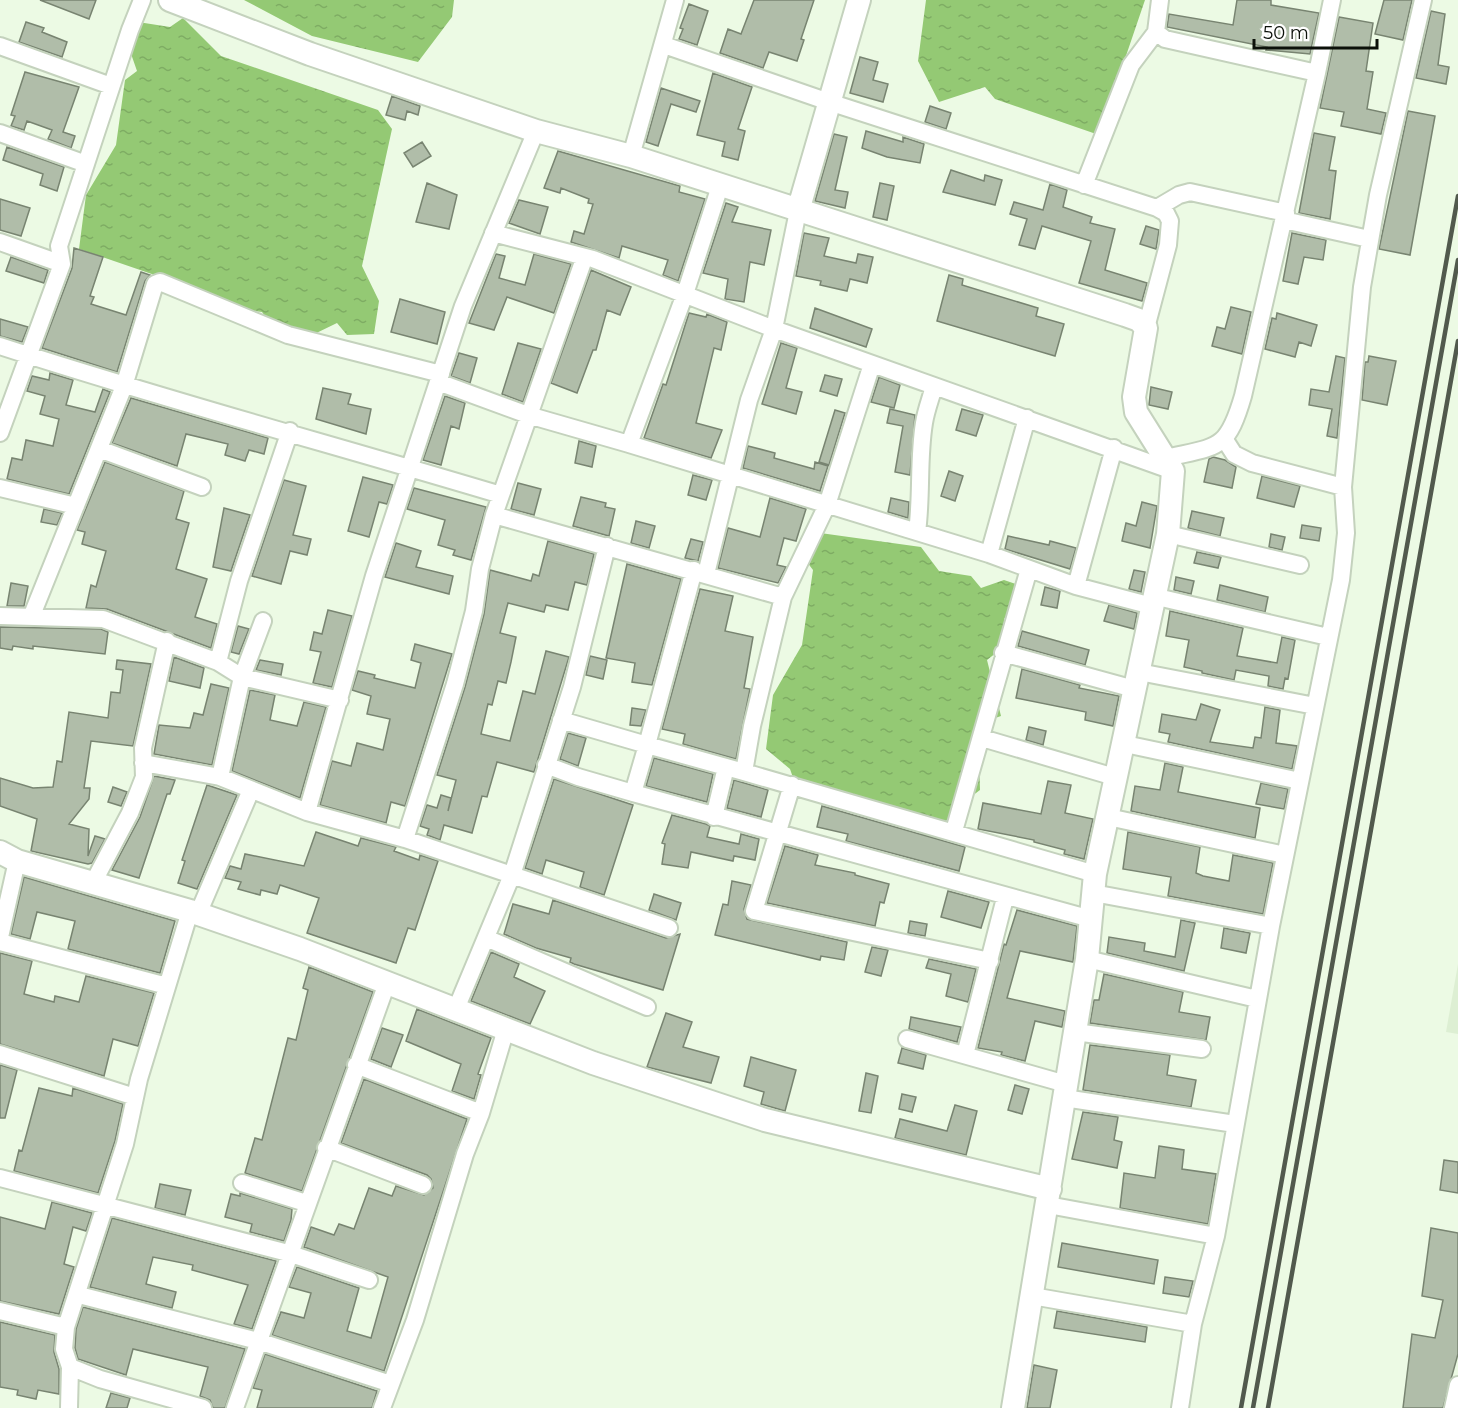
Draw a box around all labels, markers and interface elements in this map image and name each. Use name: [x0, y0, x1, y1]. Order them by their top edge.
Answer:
scale bar: [1254, 12, 1377, 50]
text: 50 m: [1263, 22, 1309, 44]

